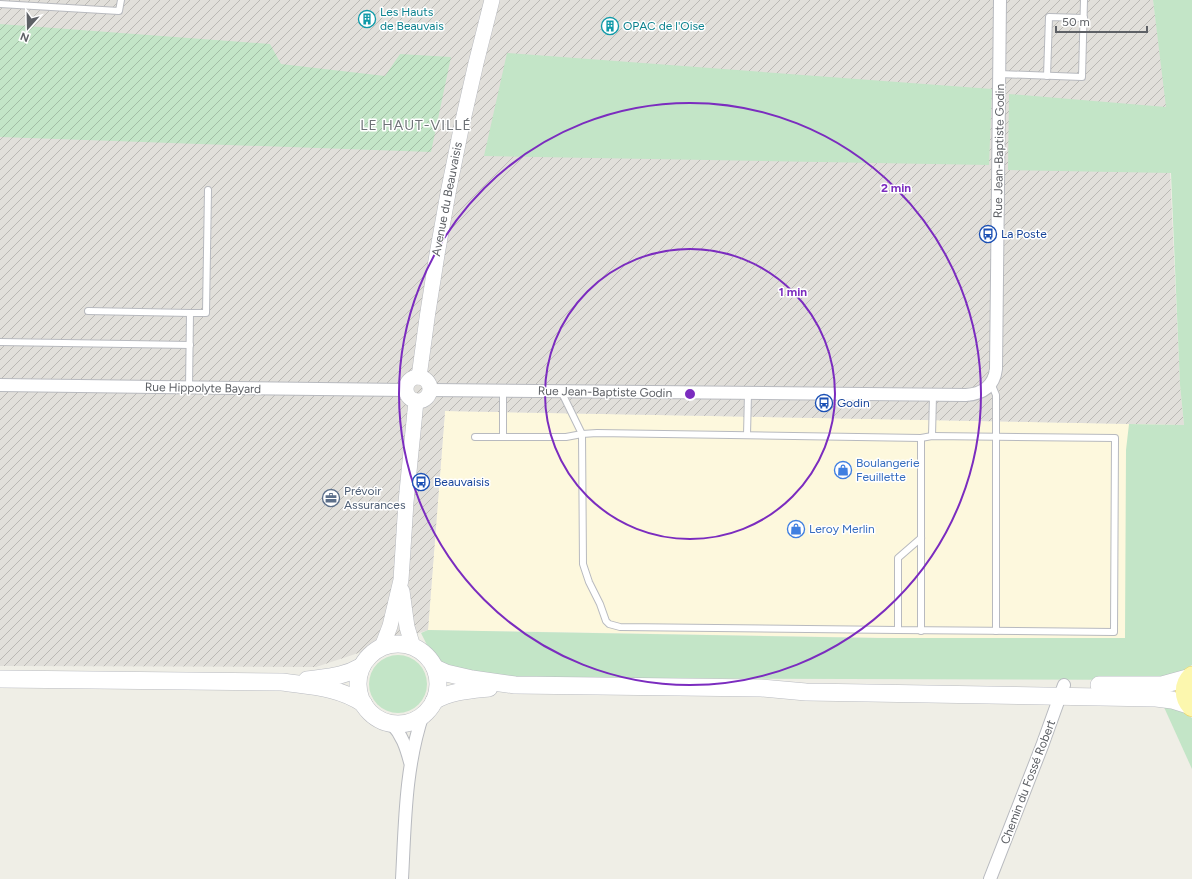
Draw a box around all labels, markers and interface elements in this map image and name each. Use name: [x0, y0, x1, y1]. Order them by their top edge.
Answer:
place label: Les Hauts de Beauvais: [380, 5, 444, 33]
north arrow: [8, 8, 48, 48]
scale bar: [1056, 8, 1147, 34]
building icon: Les Hauts de Beauvais: [357, 9, 377, 29]
text: 50 m: [1062, 15, 1090, 29]
building icon: OPAC de l'Oise: [600, 16, 620, 36]
place label: OPAC de l'Oise: [623, 19, 705, 33]
text: N: [19, 29, 31, 44]
street label: Rue Jean-Baptiste Godin: [991, 83, 1007, 218]
district label: LE HAUT-VILLÉ: [360, 117, 472, 134]
street label: Avenue du Beauvaisis: [429, 140, 465, 257]
text: 2 min: [881, 181, 911, 195]
bus stop icon: La Poste: [978, 224, 998, 244]
place label: La Poste: [1001, 227, 1047, 241]
text: 1 min: [779, 285, 807, 299]
street label: Rue Hippolyte Bayard: [145, 380, 261, 396]
street label: Rue Jean-Baptiste Godin: [538, 384, 673, 400]
centre of rings: [683, 387, 697, 401]
bus stop icon: Godin: [814, 393, 834, 413]
place label: Godin: [837, 396, 870, 410]
place label: Boulangerie Feuillette: [856, 456, 920, 484]
shop icon: Boulangerie Feuillette: [833, 460, 853, 480]
bus stop icon: Beauvaisis: [411, 472, 431, 492]
place label: Beauvaisis: [434, 475, 490, 489]
place label: Prévoir Assurances: [344, 484, 406, 512]
office icon: Prévoir Assurances: [321, 488, 341, 508]
shop icon: Leroy Merlin: [786, 519, 806, 539]
place label: Leroy Merlin: [809, 522, 875, 536]
street label: Chemin du Fossé Robert: [998, 717, 1058, 846]

